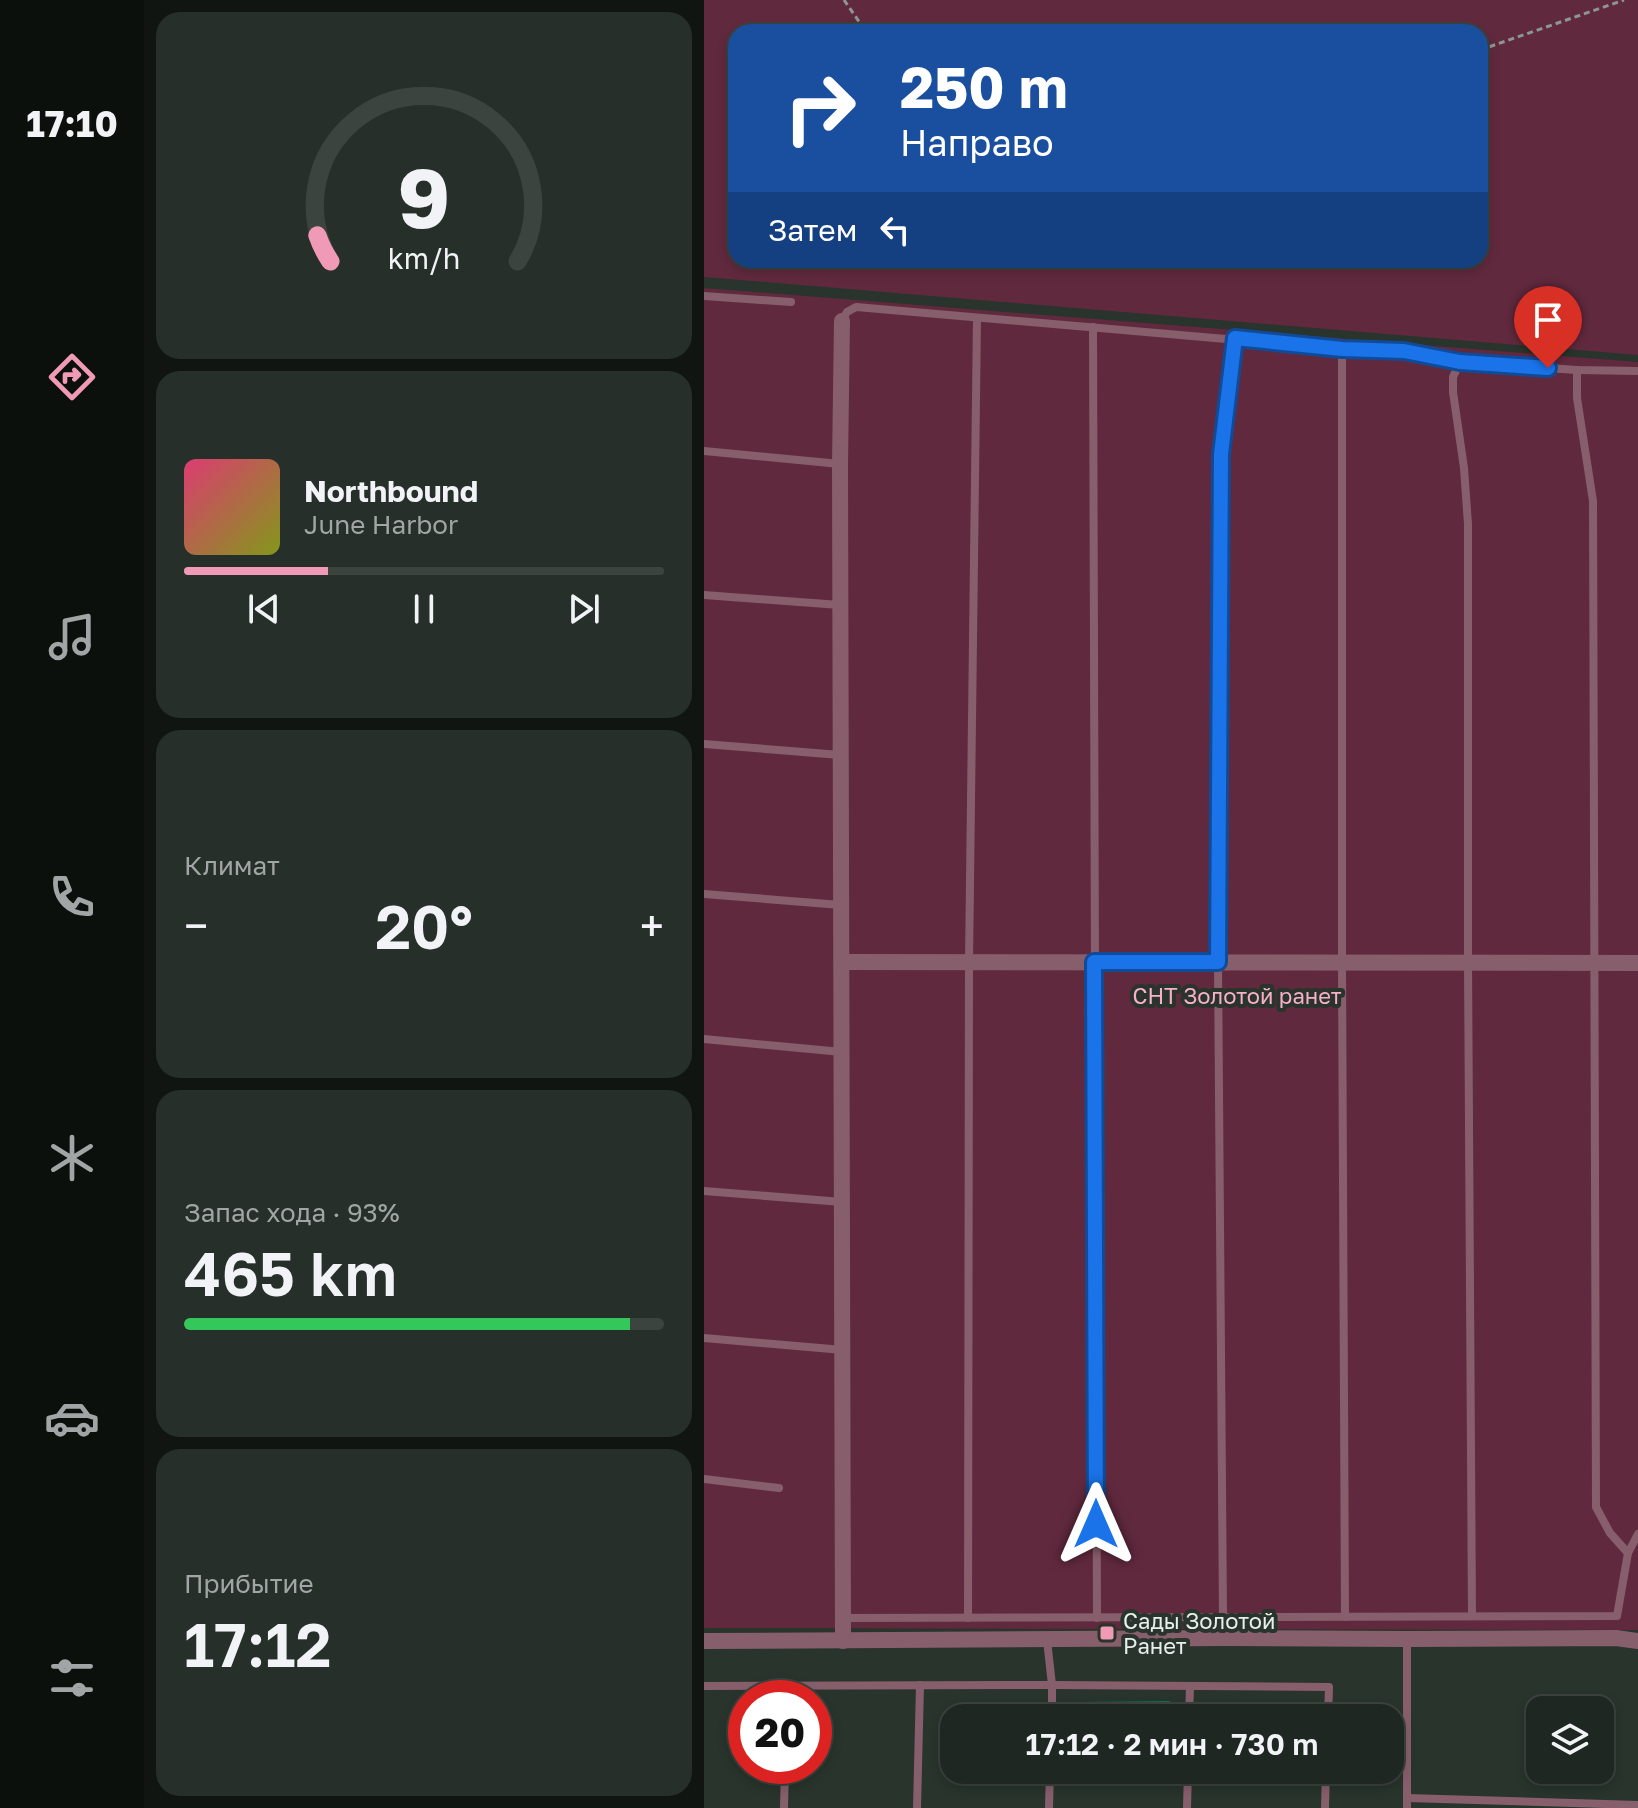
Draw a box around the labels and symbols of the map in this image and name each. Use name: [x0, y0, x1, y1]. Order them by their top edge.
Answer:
pin: [1514, 286, 1582, 368]
park label: СНТ Золотой ранет: [1132, 982, 1342, 1009]
position arrow: [1054, 1482, 1138, 1566]
place label: Сады Золотой Ранет: [1123, 1607, 1275, 1659]
marker: Сады Золотой Ранет: [1098, 1624, 1116, 1642]
speed limit sign: 20: [728, 1680, 832, 1784]

